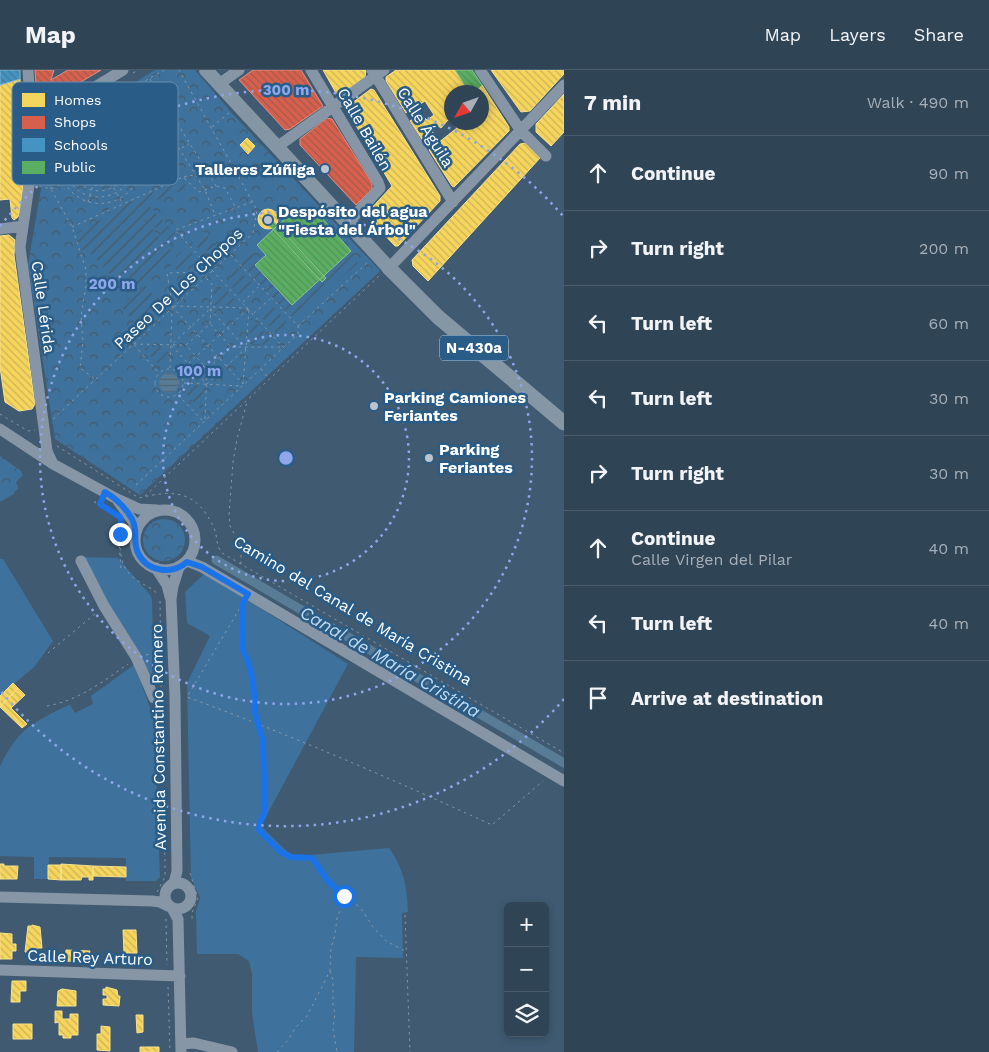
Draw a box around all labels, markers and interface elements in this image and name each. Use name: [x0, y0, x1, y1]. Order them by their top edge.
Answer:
text: Map: [25, 21, 76, 49]
text: Map: [764, 24, 801, 45]
text: Layers: [829, 24, 886, 45]
text: Share: [914, 24, 964, 45]
text: 300 m: [263, 81, 309, 99]
legend: [12, 82, 178, 185]
street label: Calle Águila: [393, 84, 458, 171]
street label: Calle Bailén: [333, 85, 396, 174]
north arrow: [444, 85, 489, 130]
text: 7 min: [584, 90, 641, 115]
text: Homes: [54, 92, 101, 108]
text: Walk · 490 m: [867, 93, 969, 112]
text: Shops: [54, 114, 96, 130]
text: Schools: [54, 137, 108, 153]
text: Public: [54, 159, 96, 175]
icon: ahead: [584, 159, 612, 187]
place label: Talleres Zúñiga: [195, 160, 316, 179]
text: Continue: [631, 162, 715, 185]
marker: Talleres Zúñiga: [319, 163, 331, 175]
text: 90 m: [928, 164, 969, 183]
place label: Despósito del agua "Fiesta del Árbol": [278, 202, 428, 239]
marker: Despósito del agua "Fiesta del Árbol": [262, 214, 274, 226]
street label: Paseo De Los Chopos: [110, 224, 247, 353]
icon: right: [584, 234, 612, 262]
text: Turn right: [631, 237, 724, 260]
text: 200 m: [919, 239, 969, 258]
street label: Calle Lérida: [28, 260, 59, 354]
text: 200 m: [89, 275, 135, 293]
icon: left: [584, 309, 612, 337]
text: Turn left: [631, 312, 712, 335]
text: 60 m: [929, 314, 969, 333]
road number: N-430a: [440, 336, 508, 360]
text: 100 m: [177, 362, 221, 380]
icon: left: [584, 384, 612, 412]
text: Turn left: [631, 387, 712, 410]
place label: Parking Camiones Feriantes: [384, 388, 527, 425]
text: 30 m: [929, 389, 969, 408]
marker: Parking Camiones Feriantes: [368, 400, 380, 412]
place label: Parking Feriantes: [439, 440, 513, 477]
centre of rings: [277, 449, 295, 467]
marker: Parking Feriantes: [423, 452, 435, 464]
icon: right: [584, 459, 612, 487]
text: Turn right: [631, 462, 724, 485]
text: 30 m: [929, 464, 969, 483]
route end: [109, 523, 132, 546]
text: Continue: [631, 527, 715, 550]
street label: Camino del Canal de María Cristina: [230, 531, 476, 689]
icon: ahead: [584, 534, 612, 562]
text: 40 m: [929, 539, 969, 558]
text: Calle Virgen del Pilar: [631, 550, 792, 569]
water label: Canal de María Cristina: [296, 601, 484, 723]
icon: left: [584, 609, 612, 637]
text: Turn left: [631, 612, 712, 635]
text: 40 m: [929, 614, 969, 633]
street label: Avenida Constantino Romero: [147, 624, 170, 850]
icon: arrive: [584, 684, 612, 712]
text: Arrive at destination: [631, 687, 823, 710]
route start: [333, 885, 356, 908]
map controls: [504, 902, 549, 1037]
button: +: [504, 902, 549, 947]
street label: Calle Rey Arturo: [27, 946, 153, 969]
button: −: [504, 947, 549, 992]
button: layers: [504, 992, 549, 1037]

